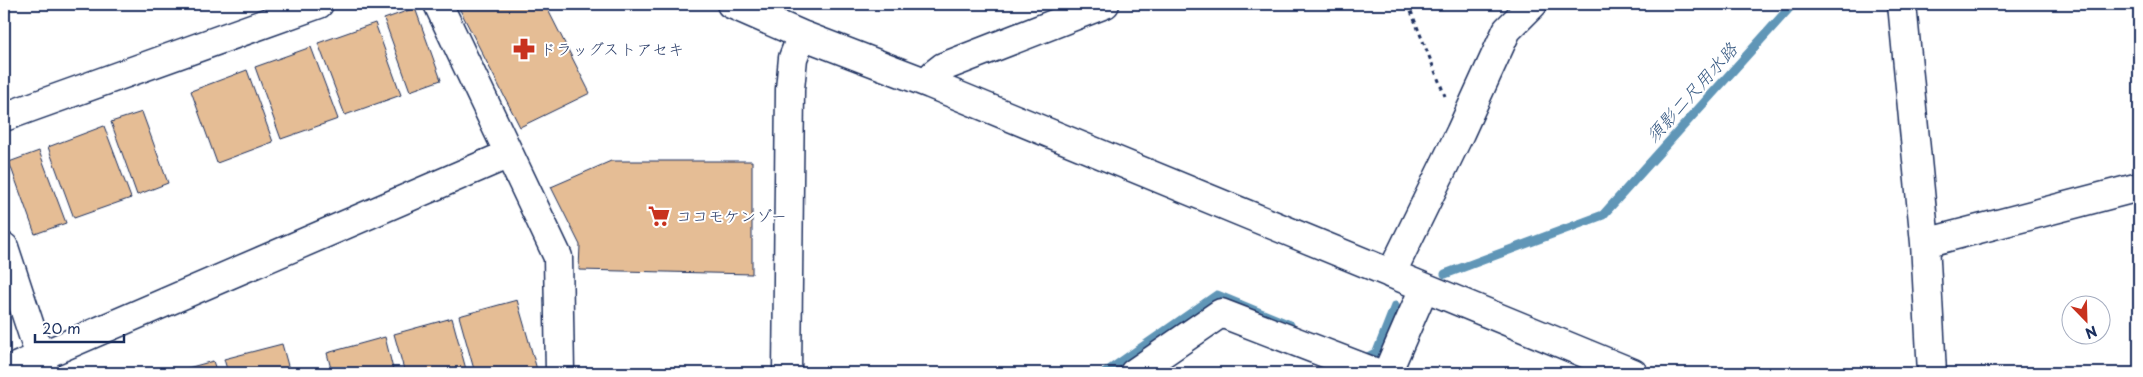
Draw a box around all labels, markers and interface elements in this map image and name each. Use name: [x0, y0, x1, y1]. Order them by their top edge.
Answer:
water label: 須影二尺用水路: [1639, 35, 1744, 148]
pharmacy icon: ドラッグストアセキ: [511, 36, 537, 62]
place label: ドラッグストアセキ: [540, 36, 684, 60]
supermarket icon: ココモケンゾー: [646, 203, 672, 229]
place label: ココモケンゾー: [676, 203, 787, 227]
north arrow: [2060, 294, 2110, 344]
scale bar: [35, 312, 124, 344]
text: 20 m: [42, 316, 81, 339]
text: N: [2082, 321, 2100, 344]

